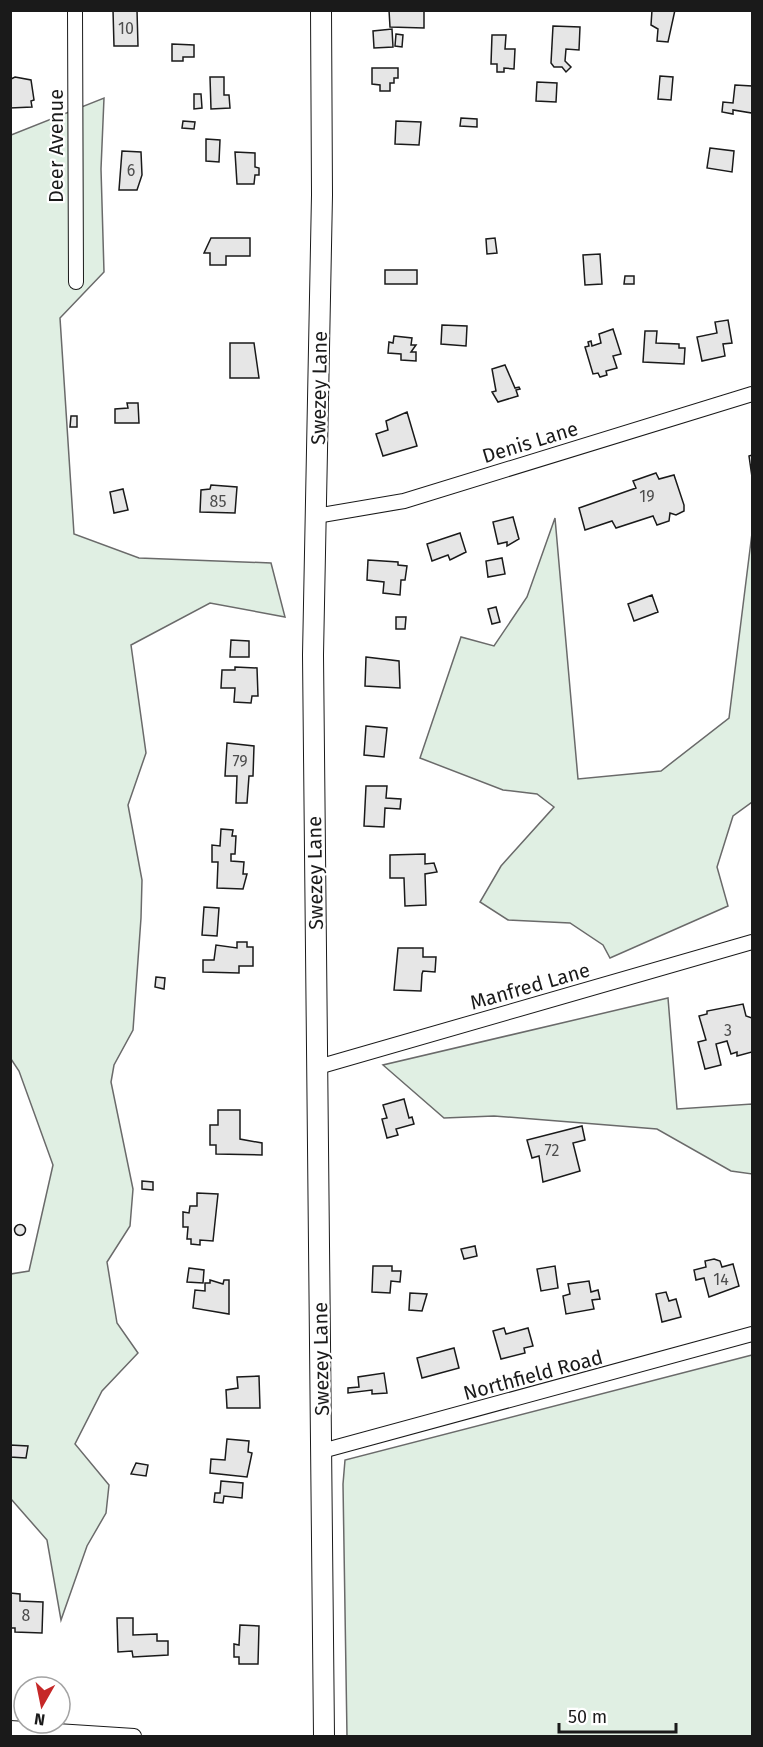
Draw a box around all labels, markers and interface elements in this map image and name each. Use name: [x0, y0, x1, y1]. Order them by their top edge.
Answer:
house number: 10: [118, 19, 134, 38]
street label: Deer Avenue: [44, 89, 68, 203]
house number: 6: [127, 161, 135, 180]
street label: Swezey Lane: [306, 331, 332, 445]
street label: Denis Lane: [479, 416, 581, 468]
house number: 19: [639, 487, 655, 506]
house number: 85: [210, 492, 226, 511]
house number: 79: [232, 752, 248, 771]
street label: Swezey Lane: [302, 816, 328, 930]
street label: Manfred Lane: [467, 957, 593, 1015]
house number: 3: [724, 1021, 732, 1040]
house number: 72: [545, 1141, 559, 1160]
house number: 14: [713, 1270, 729, 1289]
street label: Swezey Lane: [308, 1302, 334, 1416]
street label: Northfield Road: [461, 1345, 605, 1405]
house number: 8: [22, 1606, 31, 1625]
north arrow: [12, 1675, 72, 1735]
scale bar: [559, 1696, 676, 1734]
text: 50 m: [568, 1706, 607, 1728]
text: N: [33, 1709, 46, 1730]

